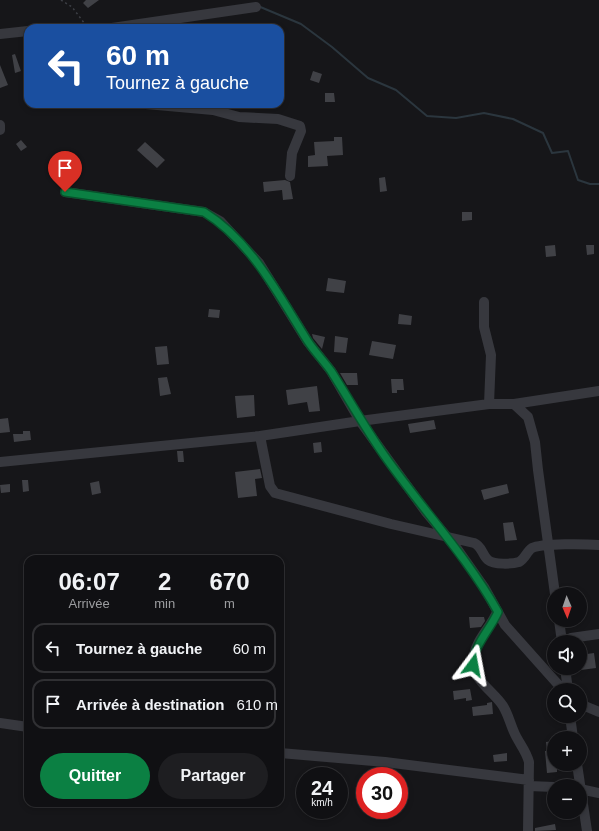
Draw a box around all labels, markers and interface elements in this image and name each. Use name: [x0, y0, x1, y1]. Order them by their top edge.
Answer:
icon: left: [40, 40, 92, 92]
text: 60 m: [106, 40, 170, 71]
text: Tournez à gauche: [106, 73, 249, 93]
pin: [48, 151, 82, 192]
icon: arrive: [54, 157, 76, 179]
text: 06:07: [58, 568, 120, 595]
text: 2: [158, 568, 171, 595]
text: 670: [210, 568, 250, 595]
north arrow: [547, 587, 587, 627]
map controls: [547, 587, 587, 819]
text: Arrivée: [68, 596, 110, 611]
text: min: [154, 596, 175, 611]
text: m: [224, 596, 235, 611]
button: sound: [547, 635, 587, 675]
icon: left: [42, 637, 64, 659]
text: Tournez à gauche: [76, 640, 202, 657]
text: 60 m: [233, 640, 266, 657]
position arrow: [452, 644, 494, 686]
button: search: [547, 683, 587, 723]
icon: arrive: [42, 693, 64, 715]
text: Arrivée à destination: [76, 696, 224, 713]
text: 610 m: [236, 696, 278, 713]
button: +: [547, 731, 587, 771]
button: Quitter: [40, 753, 150, 799]
button: Partager: [158, 753, 268, 799]
speed limit sign: 30: [356, 767, 408, 819]
text: 24: [311, 777, 333, 799]
button: −: [547, 779, 587, 819]
text: km/h: [311, 797, 333, 808]

